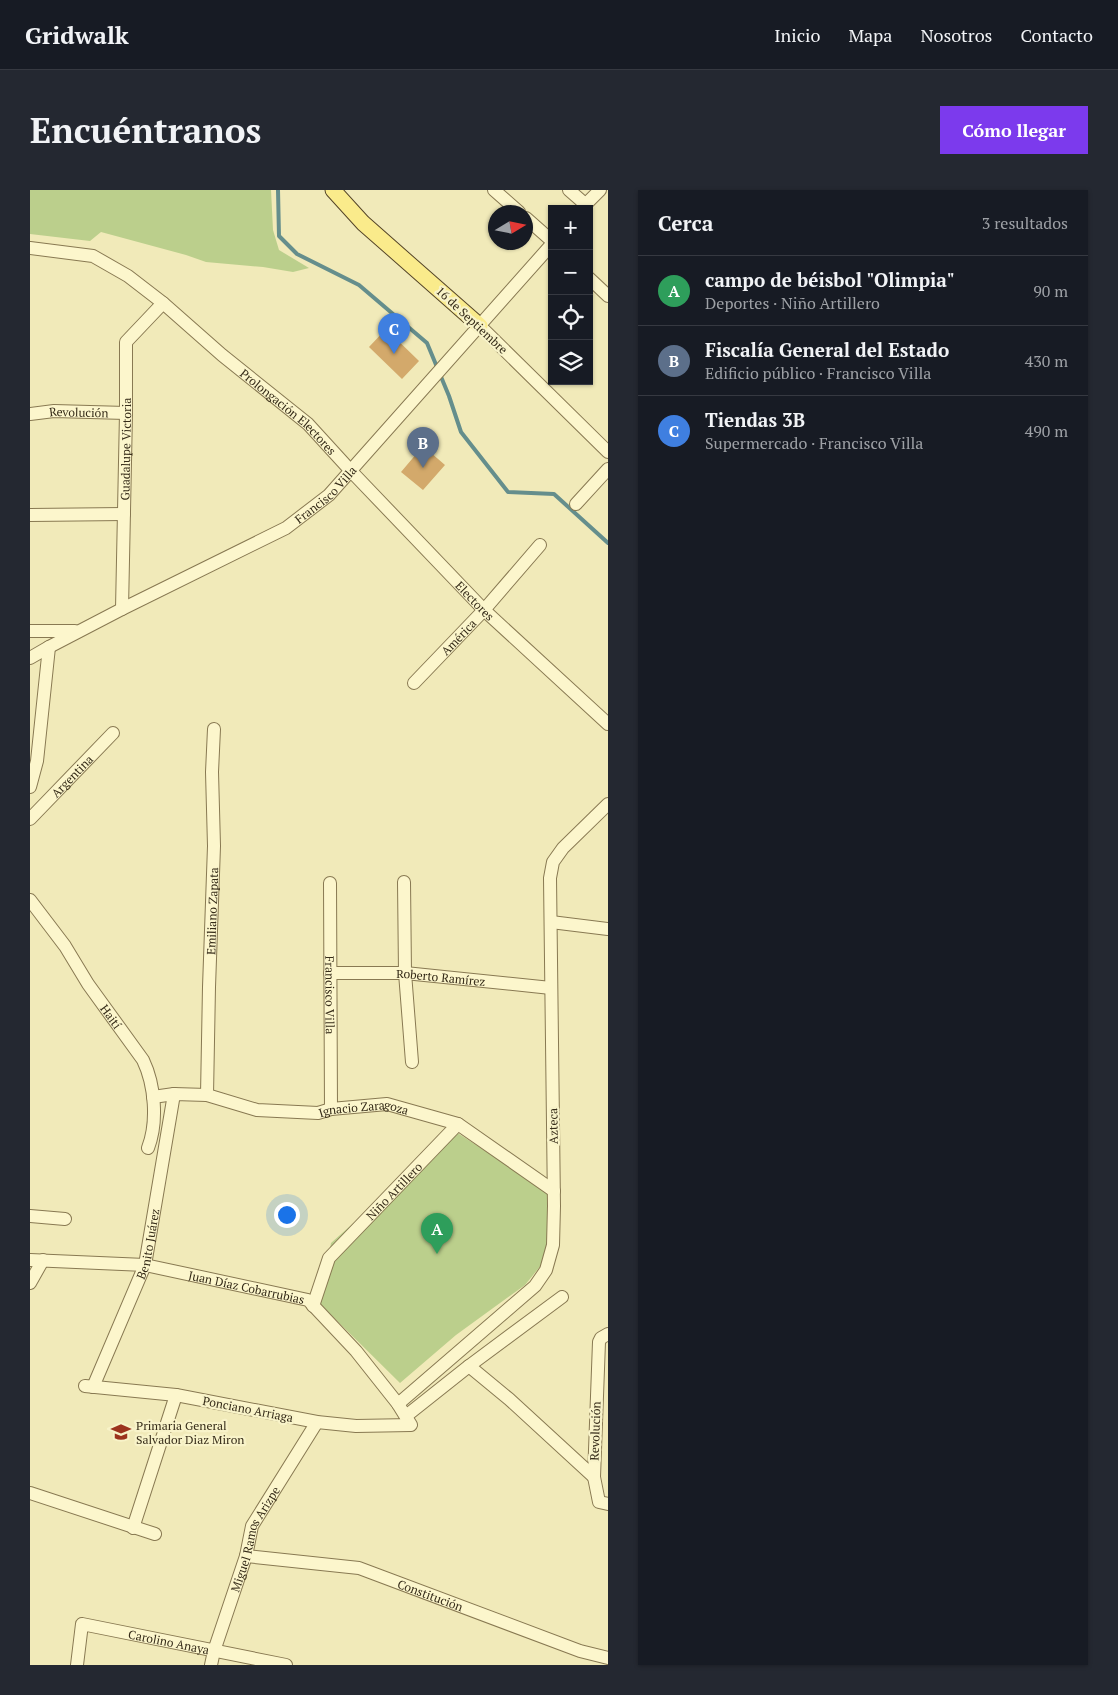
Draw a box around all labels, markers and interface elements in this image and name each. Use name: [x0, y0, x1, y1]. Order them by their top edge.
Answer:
text: Gridwalk: [25, 19, 129, 51]
text: Inicio: [774, 23, 820, 47]
text: Mapa: [848, 23, 892, 47]
text: Nosotros: [920, 23, 992, 47]
text: Contacto: [1020, 23, 1093, 47]
button: Cómo llegar: [940, 106, 1088, 154]
text: Encuéntranos: [30, 107, 261, 153]
north arrow: [488, 205, 533, 250]
map controls: [548, 205, 593, 385]
button: +: [548, 205, 593, 250]
text: Cerca: [658, 209, 713, 237]
text: 3 resultados: [982, 212, 1068, 234]
button: −: [548, 250, 593, 295]
text: campo de béisbol "Olimpia": [705, 267, 955, 292]
text: A: [668, 280, 680, 302]
text: 90 m: [1033, 280, 1068, 302]
street label: 16 de Septiembre: [433, 283, 511, 357]
text: Deportes · Niño Artillero: [705, 292, 880, 314]
button: locate: [548, 295, 593, 340]
pin: C: [378, 313, 410, 354]
text: Fiscalía General del Estado: [705, 337, 949, 362]
button: layers: [548, 340, 593, 385]
text: B: [669, 350, 679, 372]
text: 430 m: [1025, 350, 1068, 372]
text: Edificio público · Francisco Villa: [705, 362, 931, 384]
street label: Prolongación Electores: [237, 365, 340, 458]
street label: Guadalupe Victoria: [117, 398, 134, 501]
street label: Revolución: [48, 403, 109, 420]
text: Tiendas 3B: [705, 407, 805, 432]
text: C: [669, 420, 679, 442]
text: 490 m: [1025, 420, 1068, 442]
pin: B: [407, 427, 439, 468]
text: Supermercado · Francisco Villa: [705, 432, 923, 454]
street label: Francisco Villa: [291, 462, 359, 526]
street label: Electores: [453, 578, 498, 623]
street label: América: [437, 616, 479, 658]
street label: Argentina: [48, 751, 96, 800]
street label: Emiliano Zapata: [203, 867, 221, 955]
street label: Francisco Villa: [323, 956, 338, 1034]
street label: Roberto Ramírez: [396, 965, 486, 989]
street label: Haití: [97, 1001, 125, 1032]
street label: Ignacio Zaragoza: [317, 1096, 411, 1120]
street label: Azteca: [545, 1108, 561, 1144]
street label: Niño Artillero: [363, 1158, 425, 1223]
your location: [274, 1202, 300, 1228]
street label: Benito Juárez: [132, 1207, 162, 1281]
pin: A: [421, 1213, 453, 1254]
street label: Juan Díaz Cobarrubias: [187, 1267, 306, 1307]
street label: Ponciano Arriaga: [202, 1393, 294, 1425]
street label: Revolución: [586, 1401, 604, 1461]
place label: Primaria General Salvador Diaz Miron: [136, 1418, 244, 1447]
school or university icon: Primaria General Salvador Diaz Miron: [110, 1421, 132, 1443]
street label: Miguel Ramos Arizpe: [227, 1483, 283, 1594]
street label: Constitución: [396, 1576, 465, 1614]
street label: Carolino Anaya: [127, 1626, 211, 1657]

